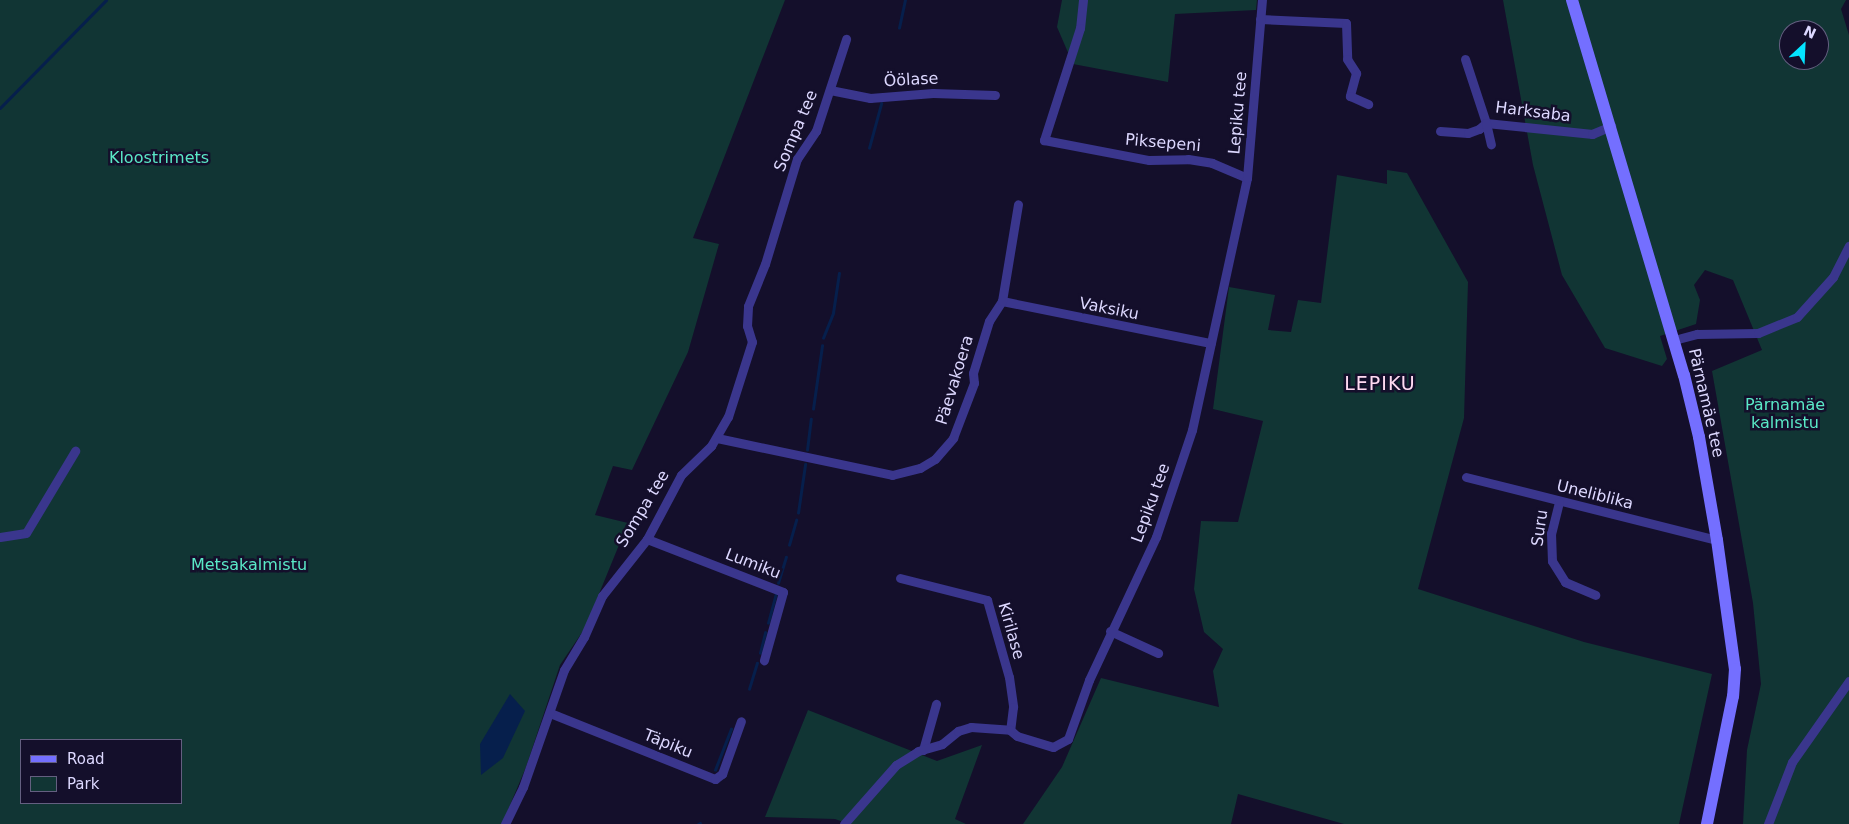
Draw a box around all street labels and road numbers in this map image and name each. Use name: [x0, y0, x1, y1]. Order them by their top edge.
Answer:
street label: Öölase: [883, 69, 939, 91]
street label: Lepiku tee: [1225, 71, 1251, 155]
street label: Sompa tee: [770, 87, 822, 175]
street label: Harksaba: [1494, 98, 1572, 126]
street label: Piksepeni: [1124, 130, 1202, 156]
street label: Vaksiku: [1077, 294, 1141, 324]
street label: Päevakoera: [932, 333, 978, 427]
street label: Pärnamäe tee: [1684, 347, 1728, 459]
street label: Lepiku tee: [1128, 461, 1174, 545]
street label: Sompa tee: [612, 467, 674, 551]
street label: Uneliblika: [1555, 476, 1635, 514]
street label: Suru: [1528, 508, 1552, 548]
street label: Lumiku: [723, 545, 783, 583]
street label: Kirilase: [994, 600, 1028, 662]
street label: Täpiku: [641, 726, 695, 762]

